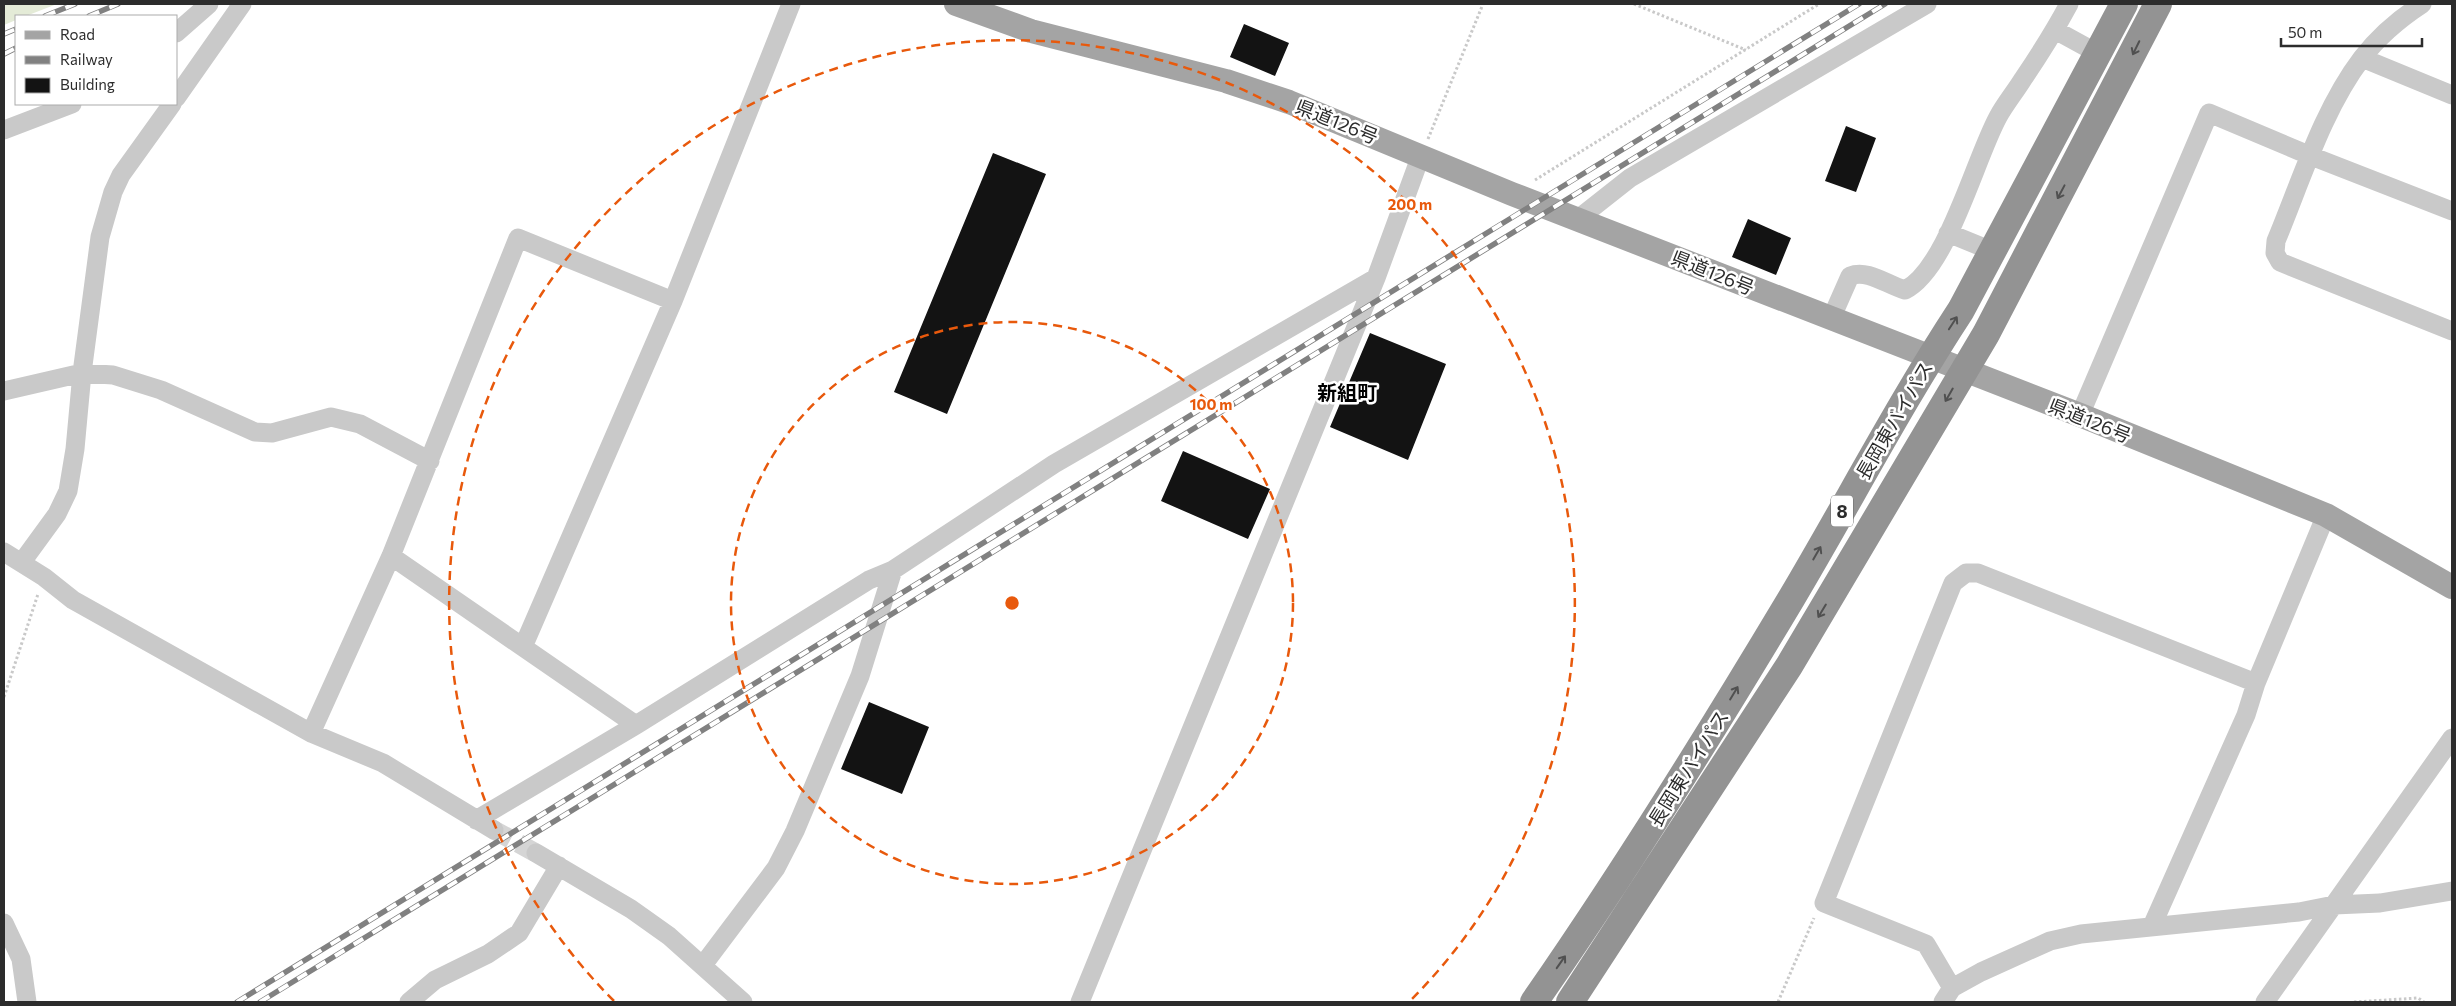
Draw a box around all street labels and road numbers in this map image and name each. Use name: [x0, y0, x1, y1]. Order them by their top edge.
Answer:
street label: 県道126号: [1292, 94, 1382, 148]
street label: 県道126号: [1668, 245, 1758, 299]
street label: 長岡東バイパス: [1851, 357, 1937, 483]
street label: 県道126号: [2045, 393, 2135, 447]
road number: 8: [1831, 496, 1853, 526]
street label: 長岡東バイパス: [1643, 706, 1733, 830]

